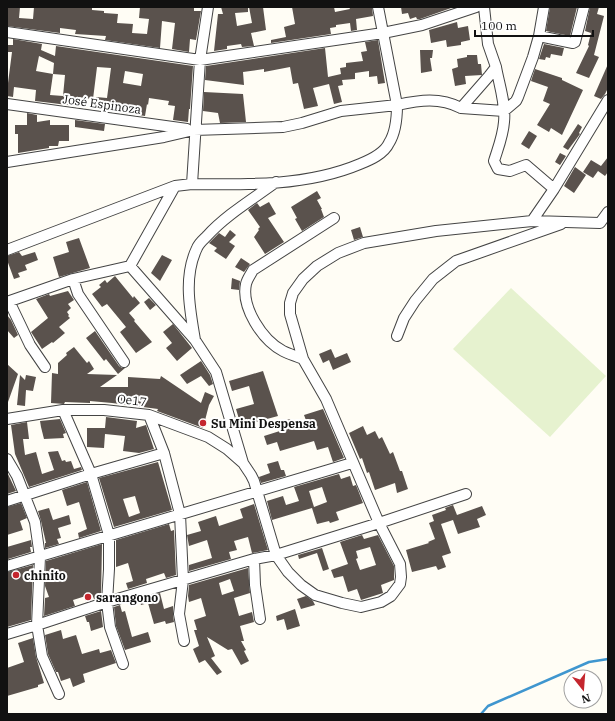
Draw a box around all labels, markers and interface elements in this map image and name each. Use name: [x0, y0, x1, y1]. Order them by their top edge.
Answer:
scale bar: [475, 12, 593, 38]
text: 100 m: [481, 18, 517, 33]
street label: José Espinoza: [62, 91, 143, 117]
street label: Oe17: [116, 391, 148, 409]
place label: Su Mini Despensa: [211, 416, 316, 431]
marker: Su Mini Despensa: [198, 418, 208, 428]
place label: chinito: [24, 568, 66, 583]
marker: chinito: [11, 570, 21, 580]
place label: sarangono: [96, 590, 158, 605]
marker: sarangono: [83, 592, 93, 602]
north arrow: [563, 669, 603, 709]
text: N: [579, 691, 592, 707]

